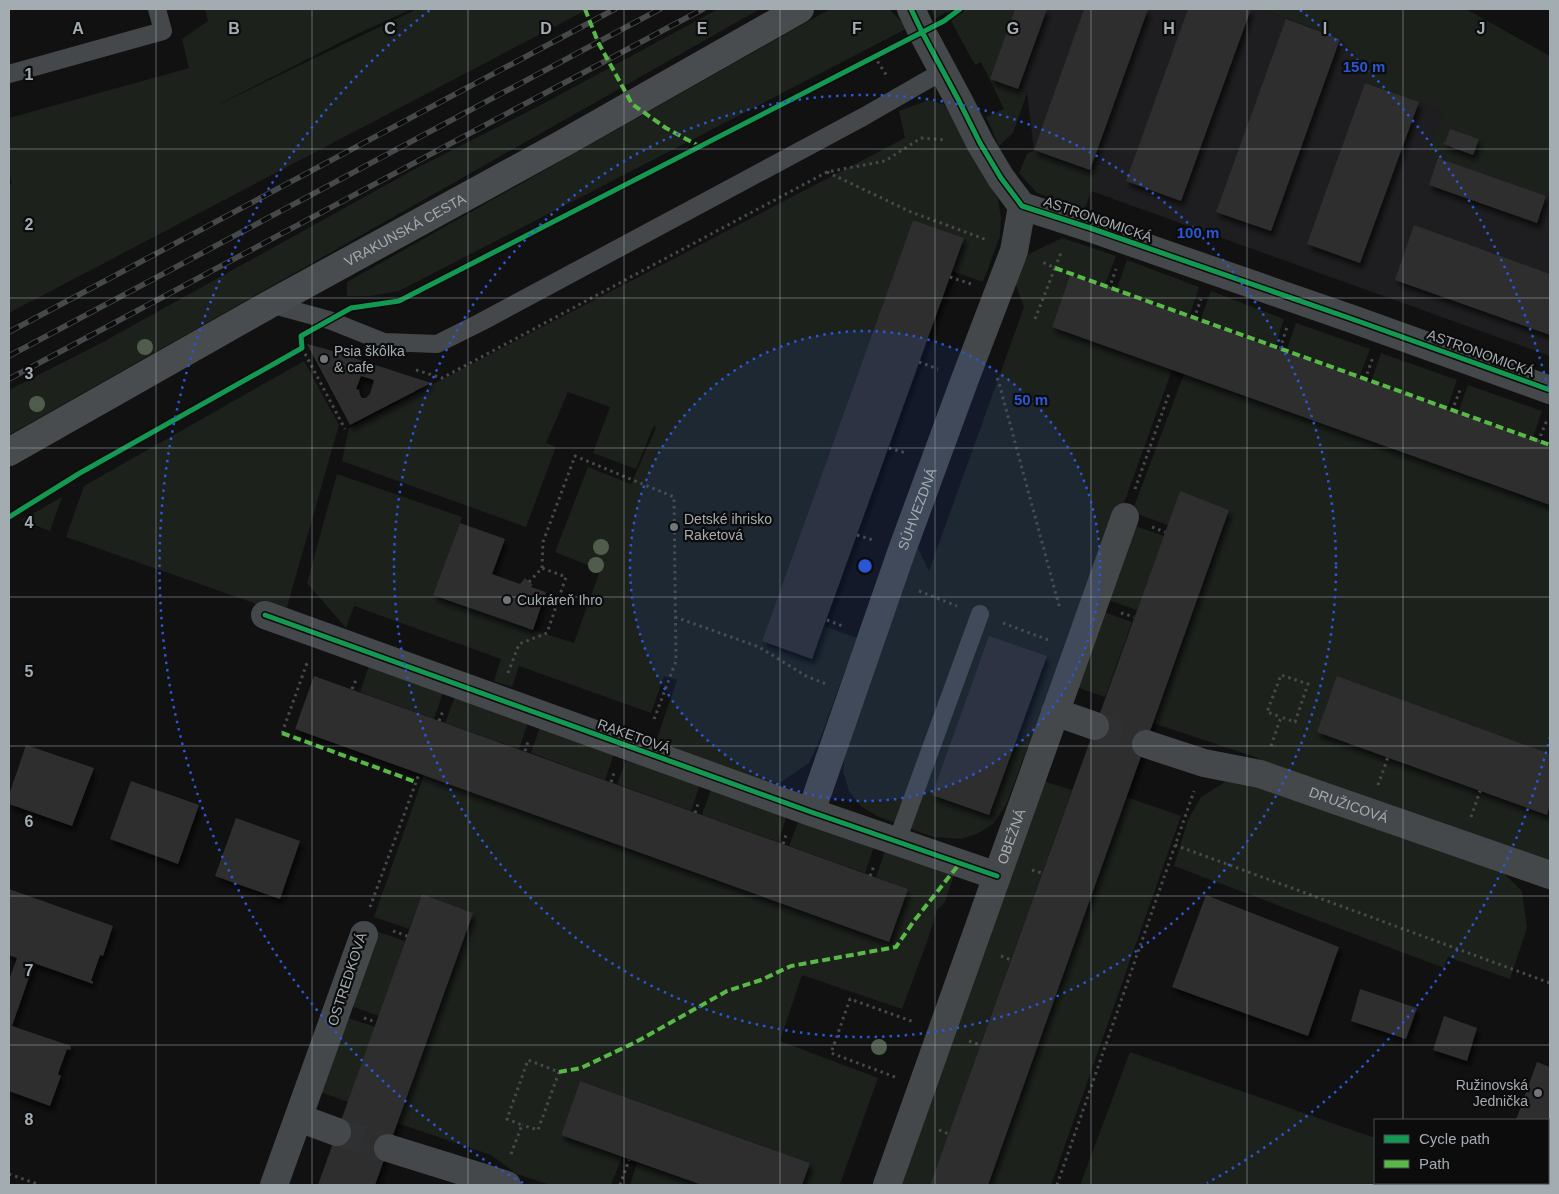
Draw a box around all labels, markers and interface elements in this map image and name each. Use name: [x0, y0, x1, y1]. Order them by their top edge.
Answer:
text: A: [72, 20, 84, 37]
text: B: [228, 20, 240, 37]
text: C: [384, 20, 396, 37]
text: D: [540, 20, 552, 37]
text: E: [697, 20, 708, 37]
text: F: [852, 20, 862, 37]
text: G: [1007, 20, 1019, 37]
text: H: [1163, 20, 1175, 37]
text: I: [1323, 20, 1327, 37]
text: J: [1477, 20, 1485, 37]
text: 150 m: [1343, 58, 1385, 75]
text: 1: [25, 66, 34, 83]
street label: VRAKUNSKÁ CESTA: [342, 190, 469, 270]
street label: ASTRONOMICKÁ: [1042, 193, 1155, 245]
text: 2: [25, 216, 34, 233]
text: 100 m: [1177, 224, 1219, 241]
street label: ASTRONOMICKÁ: [1425, 326, 1538, 380]
place label: Psia škôlka & cafe: [334, 343, 405, 375]
marker: Psia škôlka & cafe: [318, 353, 330, 365]
text: 3: [25, 365, 34, 382]
text: 50 m: [1014, 391, 1048, 408]
street label: SÚHVEZDNÁ: [895, 465, 940, 552]
place label: Detské ihrisko Raketová: [684, 511, 772, 543]
text: 4: [25, 514, 34, 531]
marker: Detské ihrisko Raketová: [668, 521, 680, 533]
centre of rings: [856, 557, 874, 575]
place label: Cukráreň Ihro: [517, 592, 603, 608]
marker: Cukráreň Ihro: [501, 594, 513, 606]
text: 5: [25, 663, 34, 680]
street label: RAKETOVÁ: [596, 715, 673, 757]
street label: DRUŽICOVÁ: [1307, 784, 1391, 826]
street label: OBEŽNÁ: [994, 806, 1029, 866]
text: 6: [25, 813, 34, 830]
street label: OSTREDKOVÁ: [324, 930, 370, 1028]
text: 7: [25, 962, 34, 979]
place label: Ružinovská Jednička: [1456, 1077, 1528, 1109]
marker: Ružinovská Jednička: [1532, 1087, 1544, 1099]
text: 8: [25, 1111, 34, 1128]
legend: [1374, 1119, 1549, 1184]
text: Cycle path: [1419, 1130, 1490, 1147]
text: Path: [1419, 1155, 1450, 1172]

